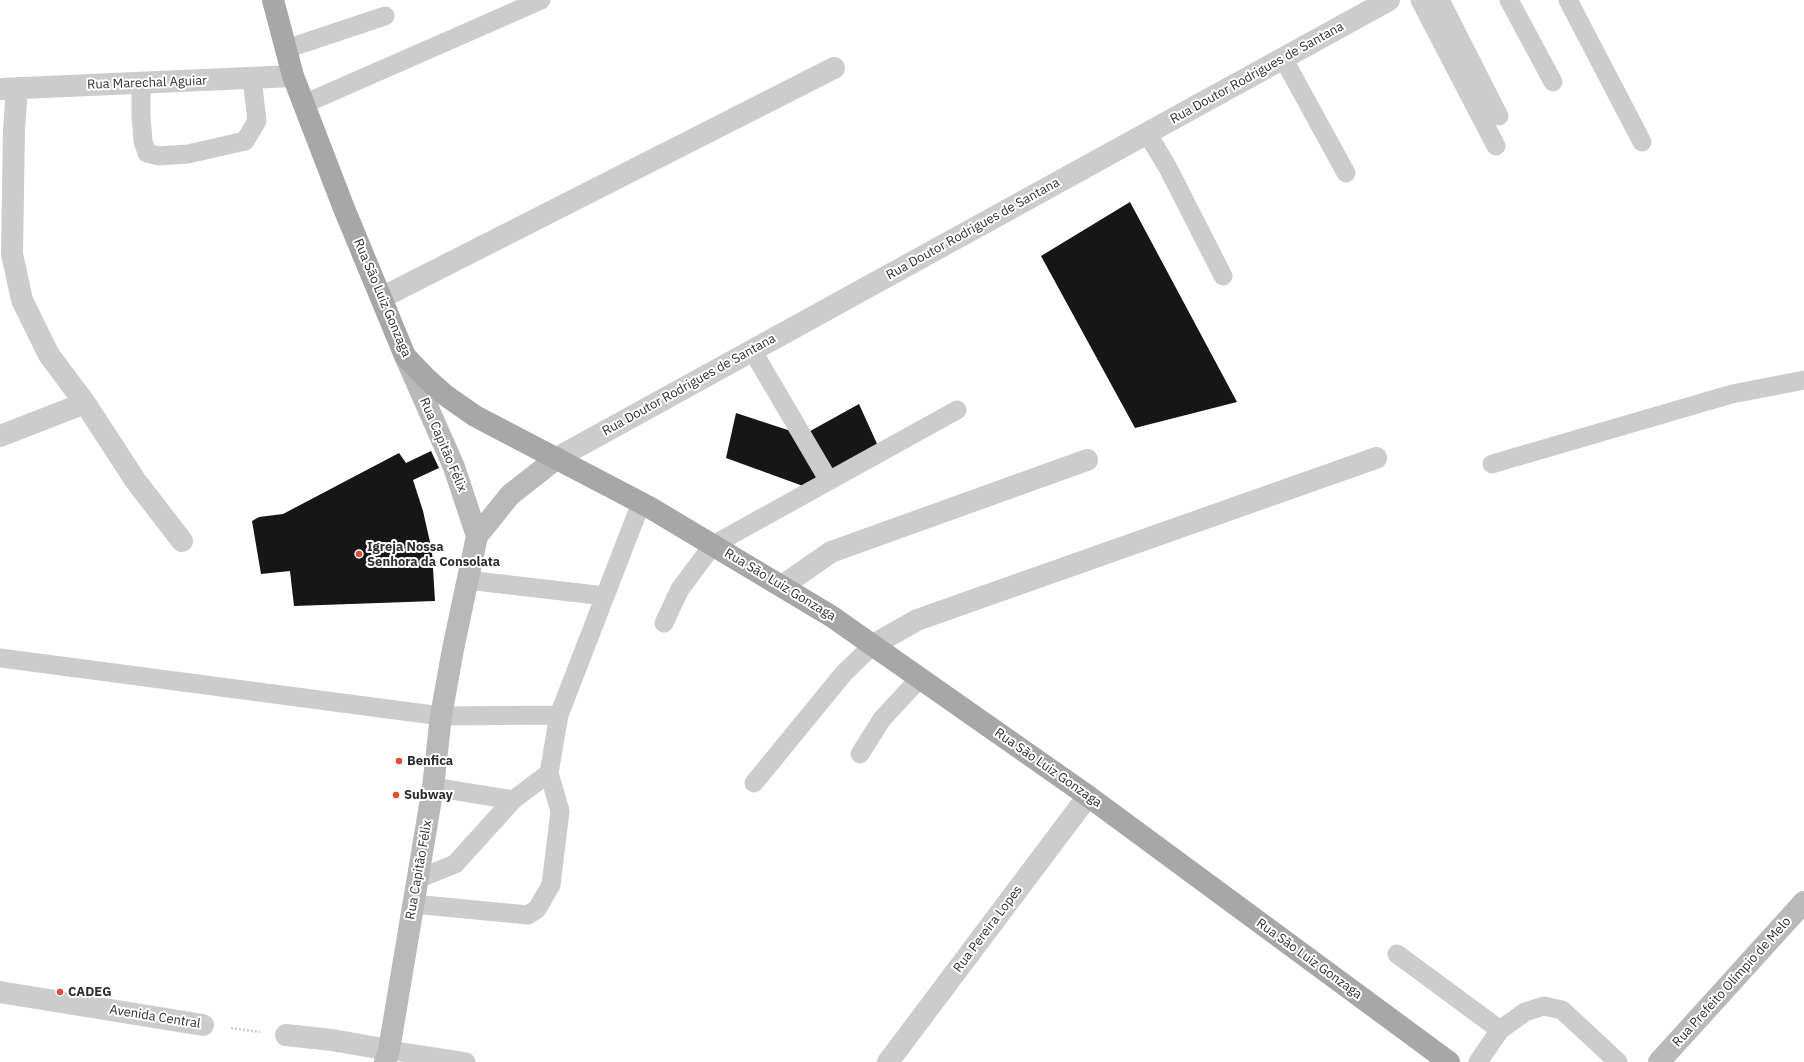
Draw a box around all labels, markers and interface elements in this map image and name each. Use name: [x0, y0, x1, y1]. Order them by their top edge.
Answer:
street label: Rua Doutor Rodrigues de Santana: [1168, 19, 1346, 127]
street label: Rua Marechal Aguiar: [87, 73, 207, 93]
street label: Rua Doutor Rodrigues de Santana: [884, 175, 1062, 283]
street label: Rua São Luiz Gonzaga: [350, 236, 414, 360]
street label: Rua Doutor Rodrigues de Santana: [600, 331, 778, 439]
street label: Rua Capitão Félix: [416, 396, 470, 494]
place label: Igreja Nossa Senhora da Consolata: [367, 539, 500, 570]
street label: Rua São Luiz Gonzaga: [722, 546, 838, 624]
marker: Igreja Nossa Senhora da Consolata: [354, 549, 364, 559]
street label: Rua São Luiz Gonzaga: [991, 725, 1105, 811]
place label: Benfica: [407, 753, 453, 769]
marker: Benfica: [394, 756, 404, 766]
place label: Subway: [404, 787, 453, 803]
marker: Subway: [391, 790, 401, 800]
street label: Rua Capitão Félix: [403, 819, 435, 921]
street label: Rua Pereira Lopes: [950, 882, 1026, 976]
street label: Rua Prefeito Olímpio de Melo: [1670, 914, 1794, 1050]
street label: Rua São Luiz Gonzaga: [1253, 915, 1365, 1003]
place label: CADEG: [68, 984, 112, 1000]
marker: CADEG: [55, 987, 65, 997]
street label: Avenida Central: [108, 1002, 202, 1032]

